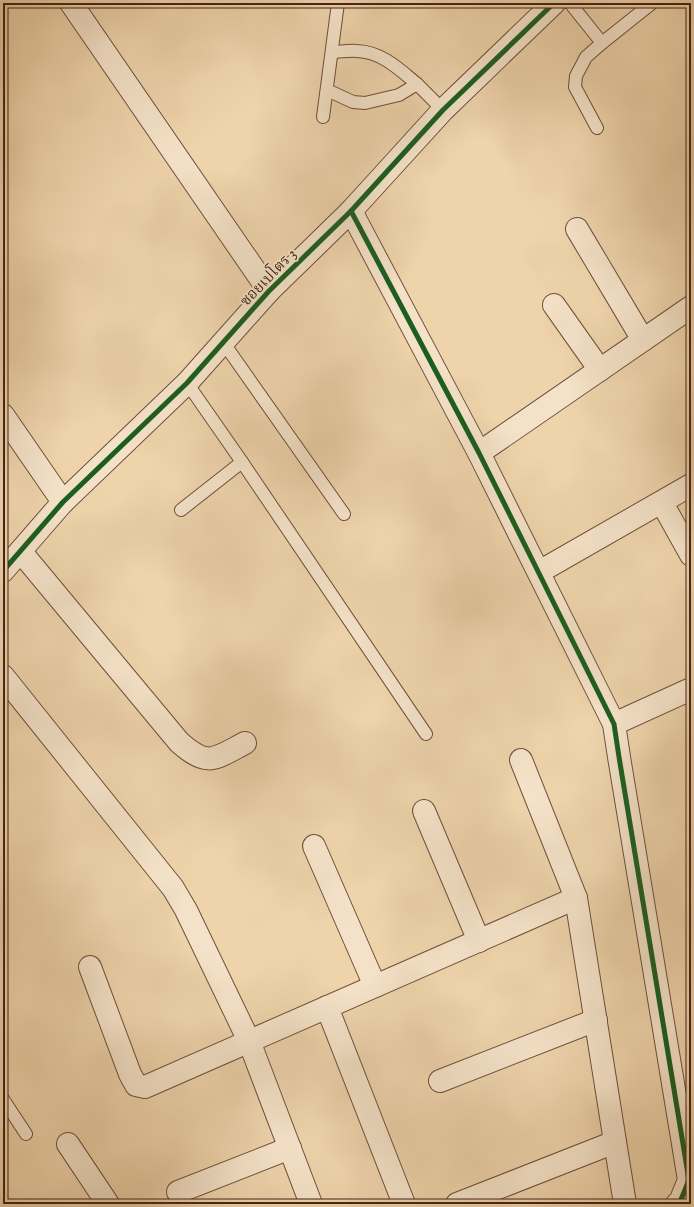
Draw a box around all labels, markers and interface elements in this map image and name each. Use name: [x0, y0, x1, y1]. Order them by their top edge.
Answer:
street label: ซอยเปโตร 3: [235, 243, 301, 310]

